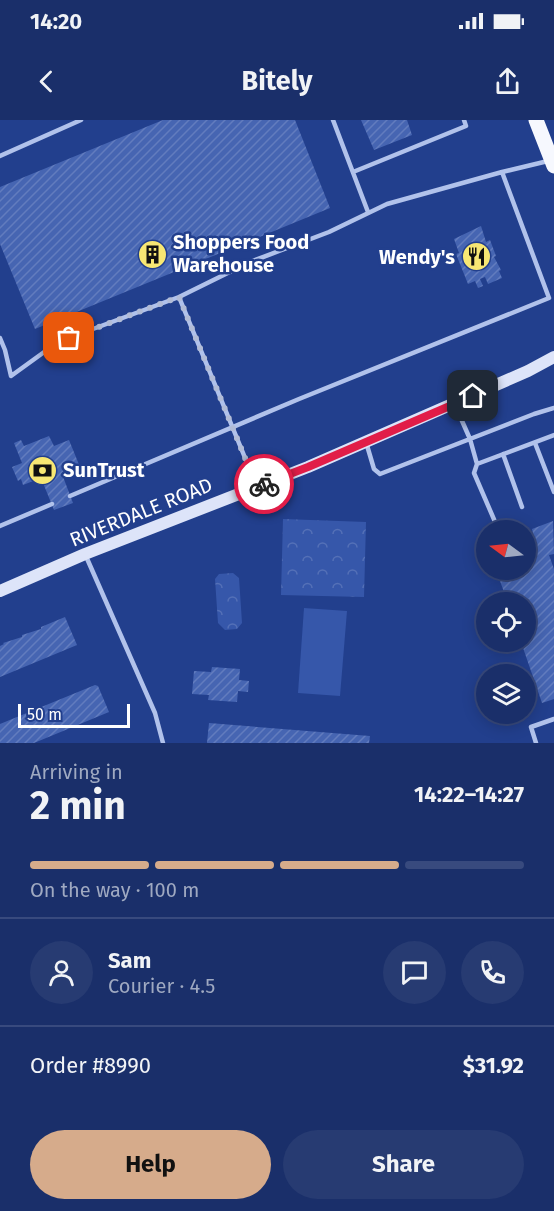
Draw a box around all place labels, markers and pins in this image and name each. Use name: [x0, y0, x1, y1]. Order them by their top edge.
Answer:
place label: Shoppers Food Warehouse: [173, 230, 309, 277]
building icon: Shoppers Food Warehouse: [136, 238, 168, 270]
restaurant icon: Wendy's: [460, 241, 492, 273]
place label: Wendy's: [379, 245, 455, 269]
pin: [43, 312, 94, 363]
pin: [447, 370, 498, 421]
bank icon: SunTrust: [26, 454, 58, 486]
place label: SunTrust: [63, 458, 145, 482]

